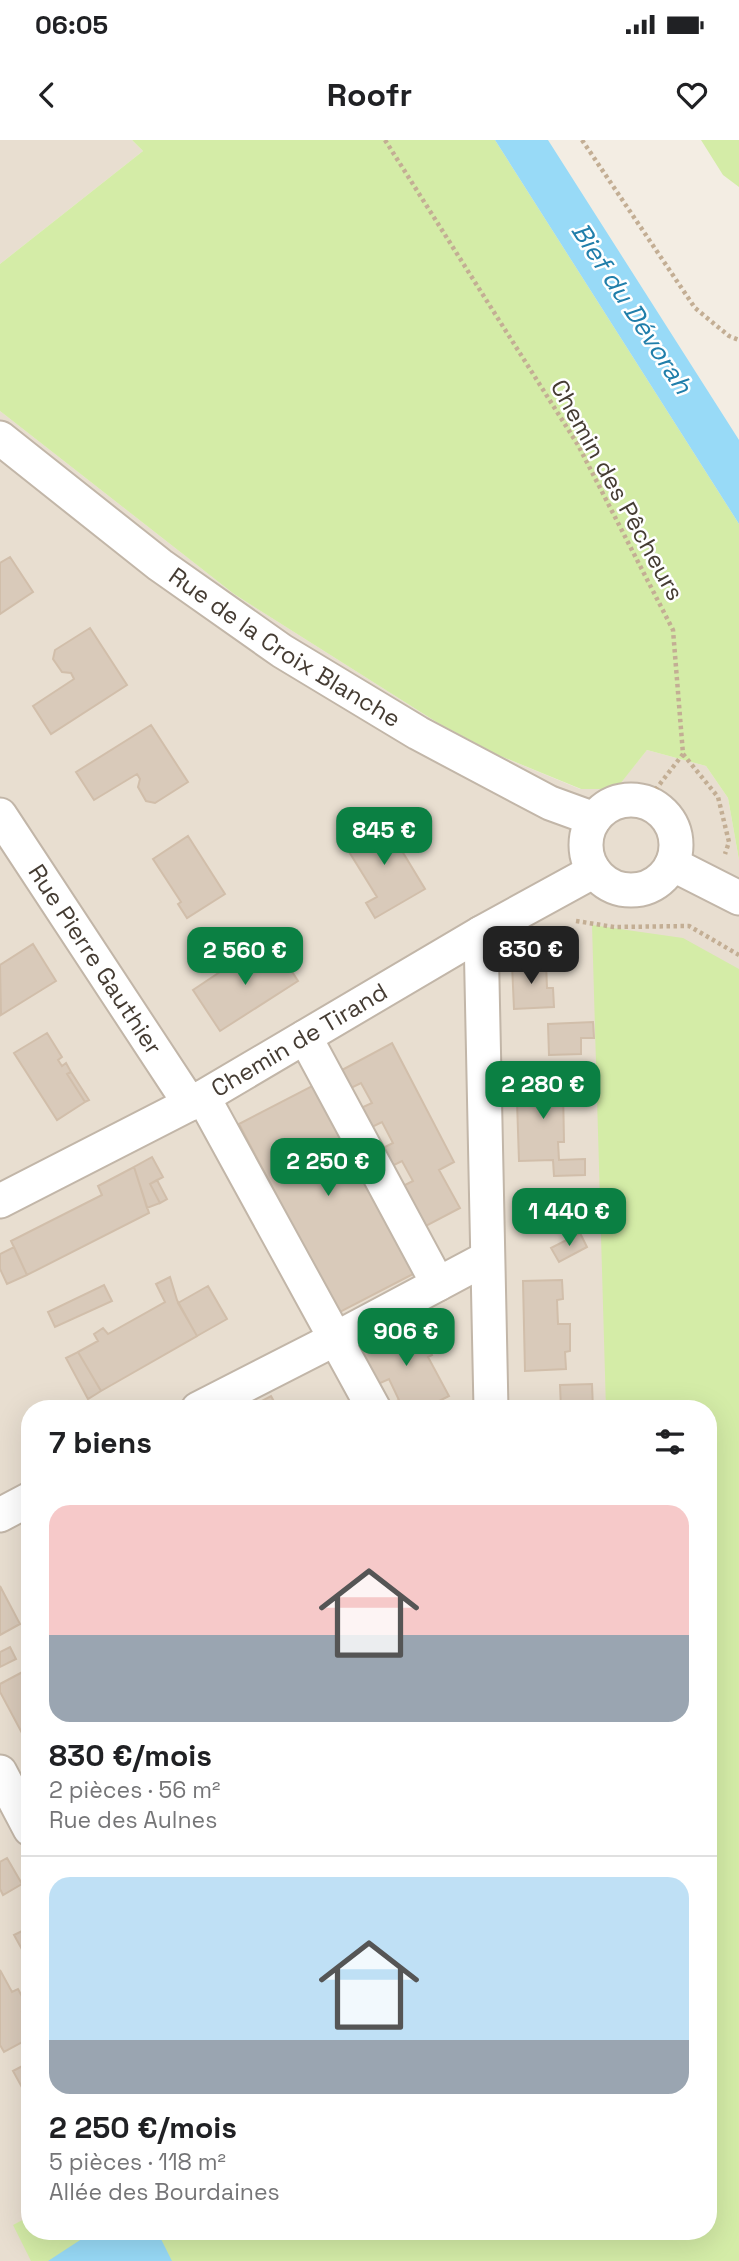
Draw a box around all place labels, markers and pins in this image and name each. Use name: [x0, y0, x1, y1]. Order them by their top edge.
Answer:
pin: 845 €: [335, 808, 433, 867]
pin: 830 €: [482, 926, 580, 986]
pin: 2 560 €: [180, 928, 310, 987]
pin: 2 280 €: [478, 1062, 608, 1121]
pin: 2 250 €: [263, 1138, 393, 1198]
pin: 1 440 €: [504, 1188, 634, 1248]
pin: 906 €: [357, 1308, 455, 1368]

